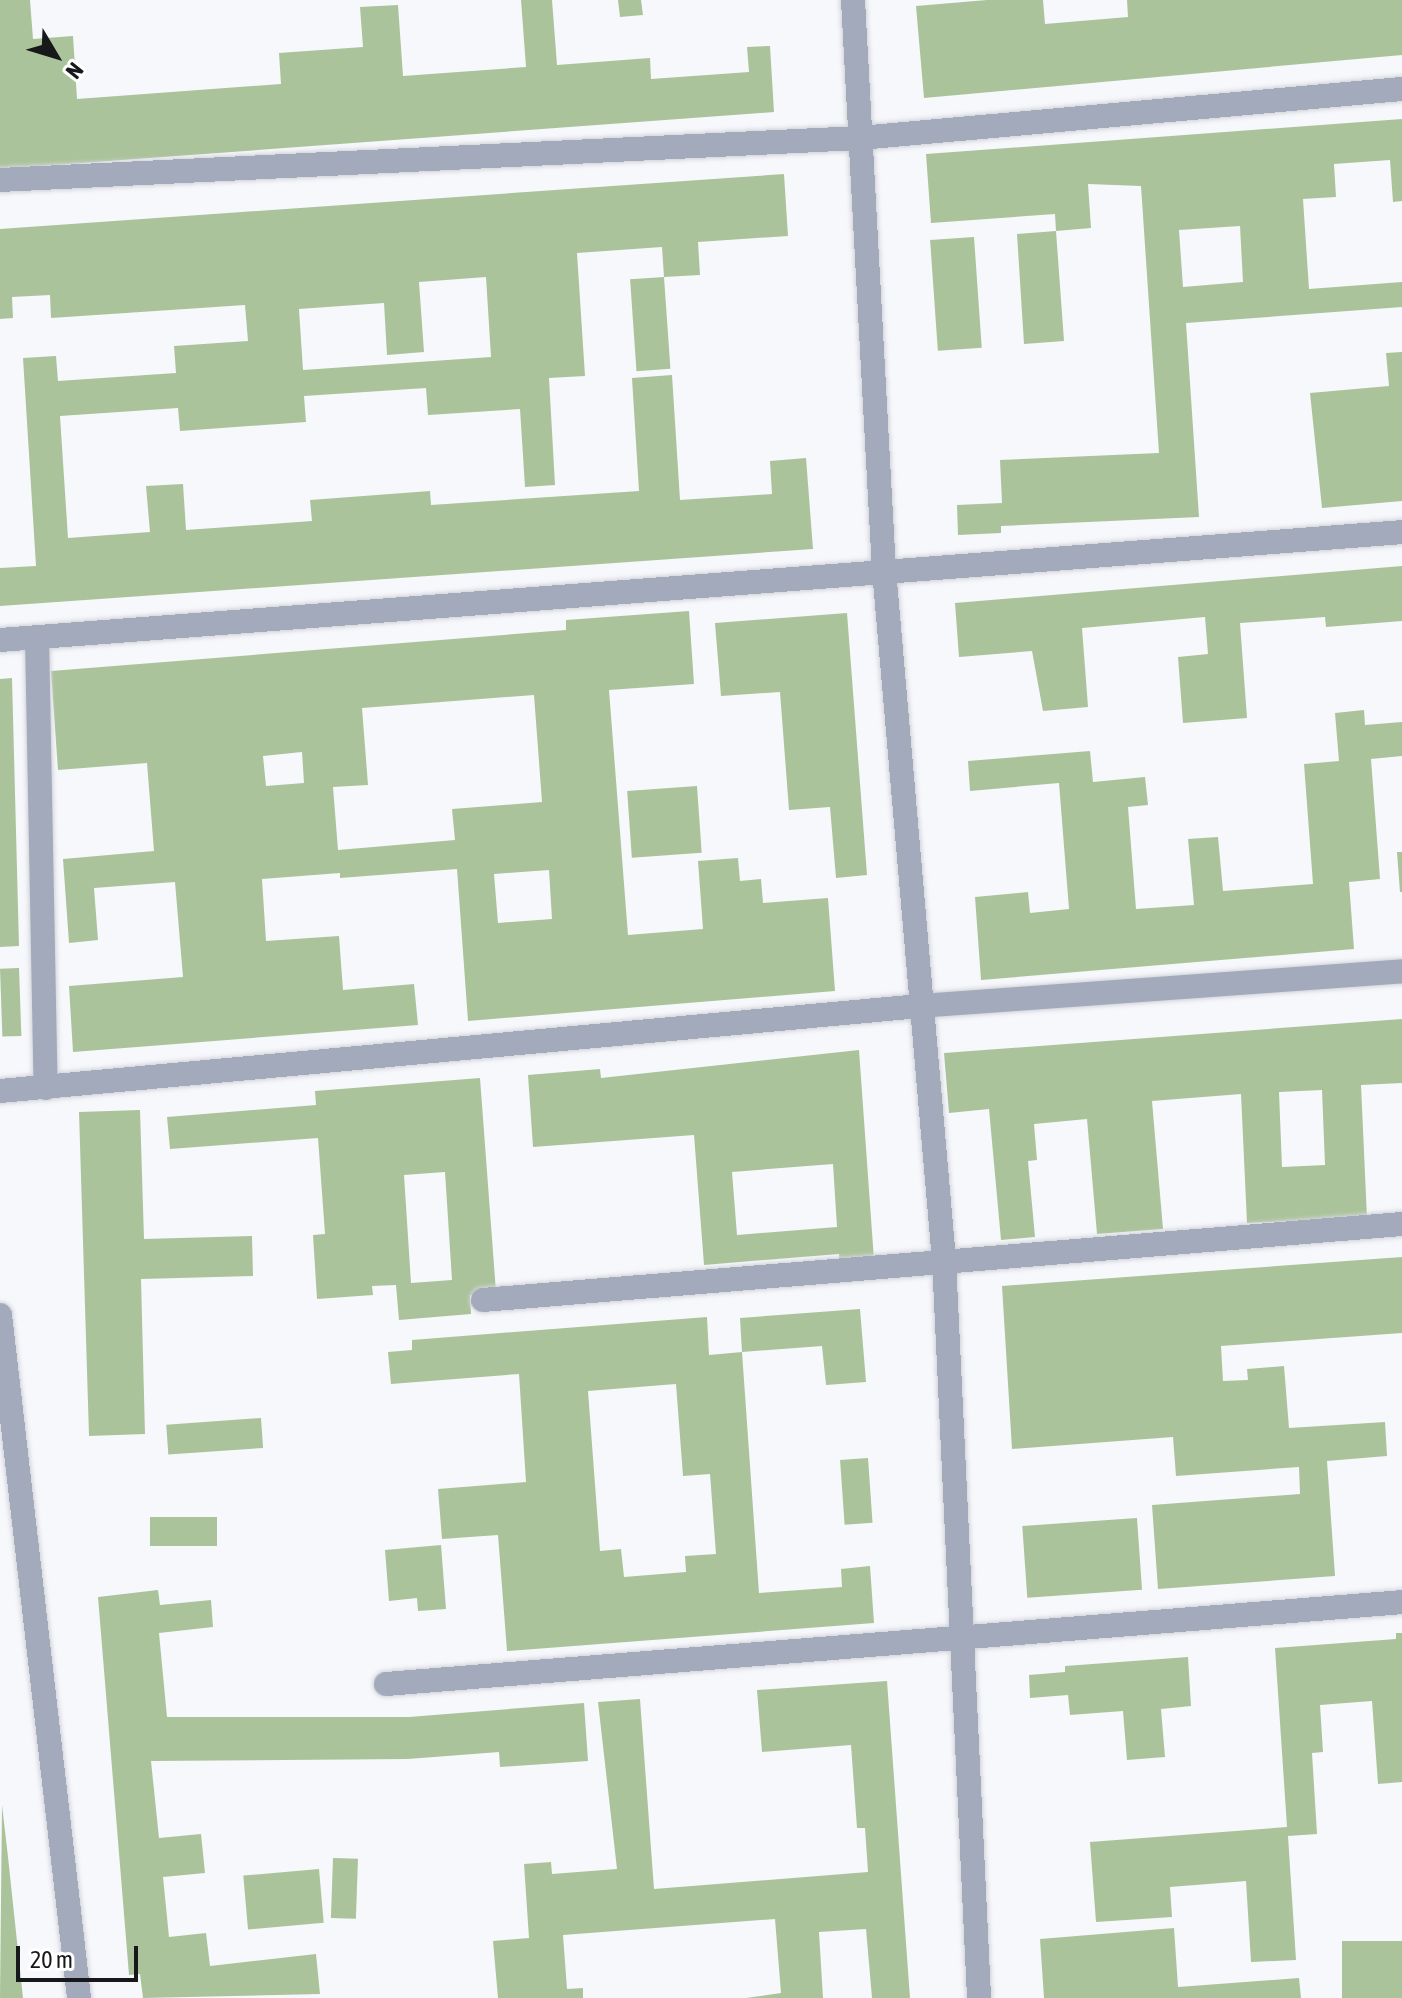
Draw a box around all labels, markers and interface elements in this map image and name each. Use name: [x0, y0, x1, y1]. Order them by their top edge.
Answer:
north arrow: [16, 16, 96, 96]
text: N: [61, 58, 89, 84]
scale bar: [20, 1930, 142, 1980]
text: 20 m: [30, 1946, 73, 1973]

